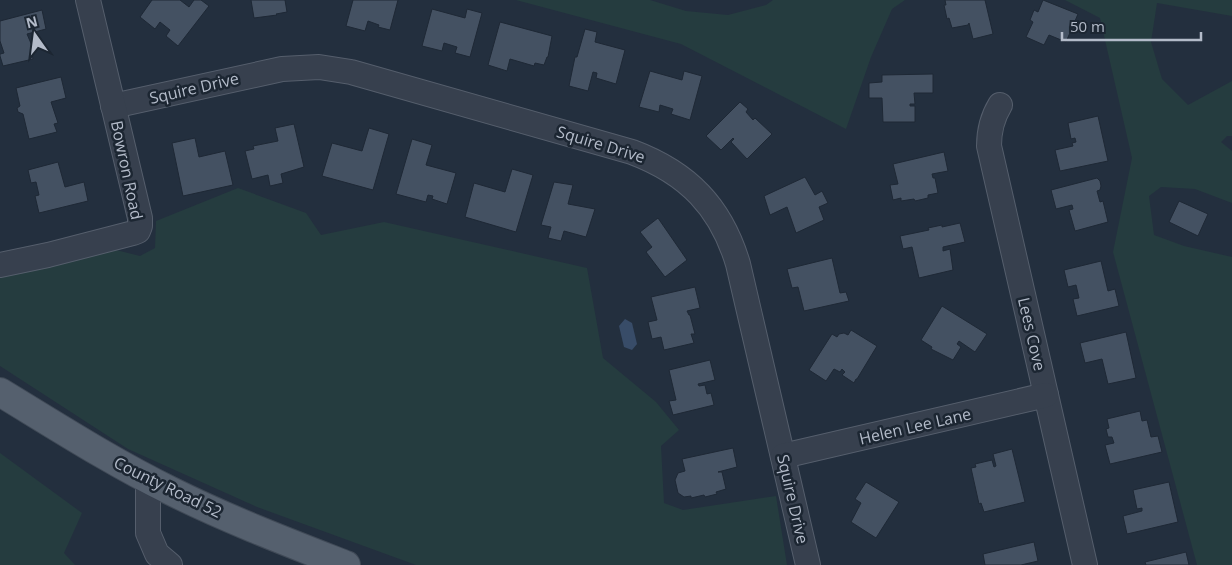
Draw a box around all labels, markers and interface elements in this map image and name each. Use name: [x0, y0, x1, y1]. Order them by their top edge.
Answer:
north arrow: [10, 10, 60, 60]
scale bar: [1062, 10, 1201, 42]
text: N: [24, 11, 40, 32]
text: 50 m: [1070, 16, 1105, 36]
street label: Squire Drive: [147, 67, 241, 109]
street label: Bowron Road: [106, 118, 148, 222]
street label: Squire Drive: [554, 120, 648, 168]
street label: Lees Cove: [1013, 295, 1051, 373]
street label: Helen Lee Lane: [857, 402, 973, 450]
street label: County Road 52: [110, 451, 226, 523]
street label: Squire Drive: [772, 452, 814, 546]

